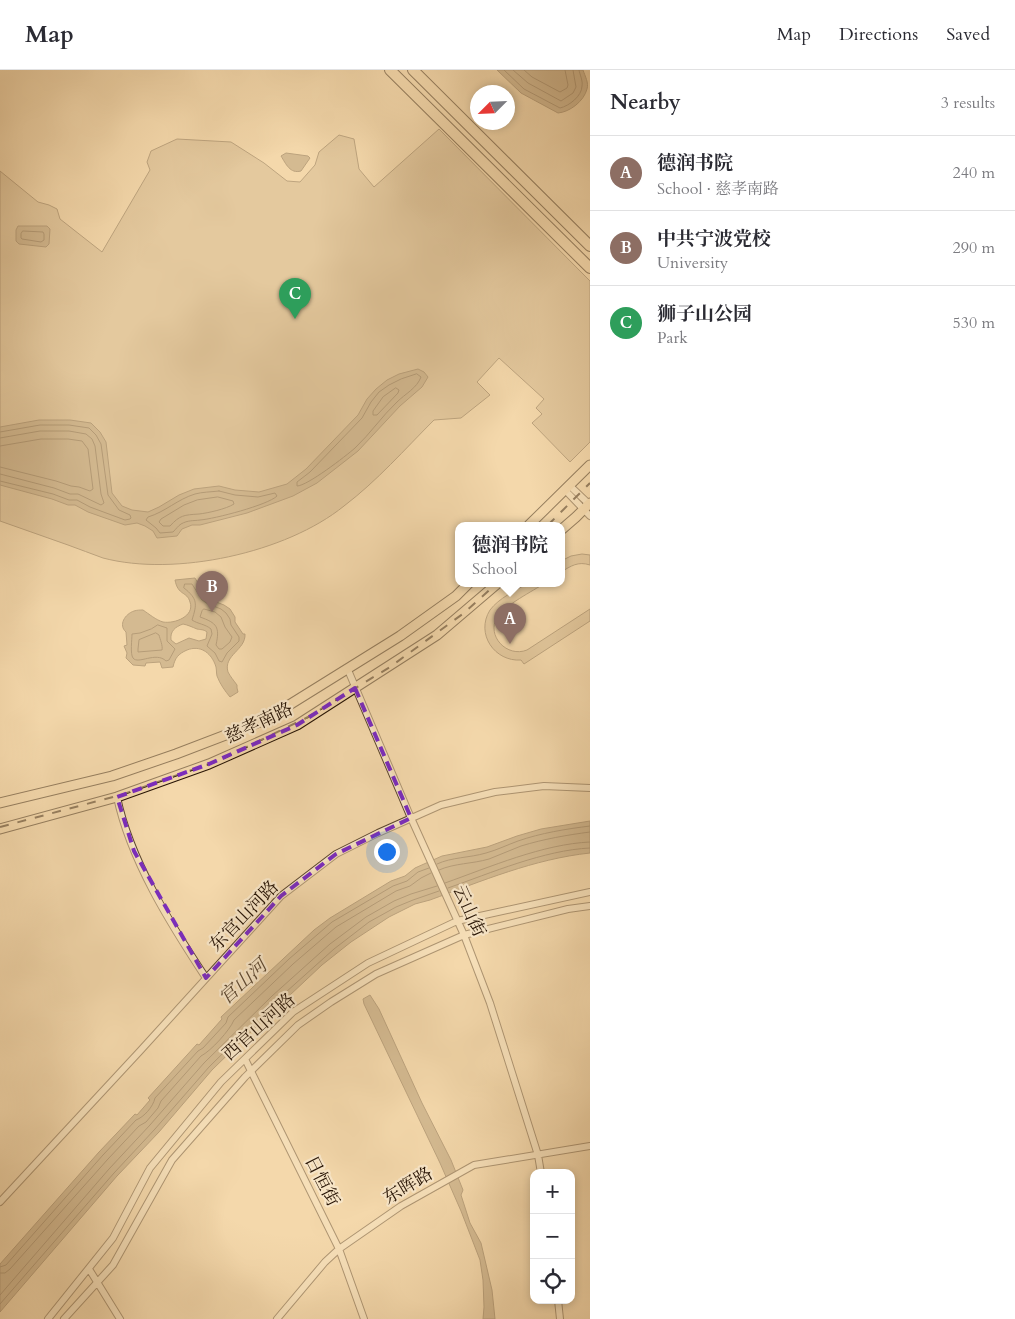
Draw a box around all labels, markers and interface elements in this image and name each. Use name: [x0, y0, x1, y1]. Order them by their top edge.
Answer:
text: Map: [25, 18, 74, 51]
text: Map: [777, 22, 811, 47]
text: Directions: [839, 22, 918, 47]
text: Saved: [946, 22, 990, 47]
north arrow: [470, 85, 515, 130]
text: Nearby: [610, 88, 681, 117]
text: 3 results: [941, 92, 995, 114]
text: 德润书院: [657, 150, 733, 176]
text: A: [620, 162, 632, 184]
text: 240 m: [953, 162, 995, 184]
text: School · 慈孝南路: [657, 178, 779, 200]
text: 中共宁波党校: [657, 226, 771, 252]
text: B: [620, 237, 632, 259]
text: 290 m: [953, 237, 995, 259]
text: University: [657, 252, 728, 274]
pin: C: [279, 278, 311, 319]
text: 狮子山公园: [657, 301, 752, 327]
text: C: [620, 312, 632, 334]
text: 530 m: [953, 312, 995, 334]
text: Park: [657, 327, 688, 349]
popup: [455, 522, 565, 587]
text: 德润书院: [472, 532, 548, 558]
text: School: [472, 558, 517, 580]
pin: B: [196, 571, 228, 612]
pin: A: [494, 603, 526, 644]
street label: 慈孝南路: [221, 696, 297, 750]
your location: [374, 839, 400, 865]
street label: 东官山河路: [204, 875, 284, 957]
street label: 云山街: [447, 881, 491, 941]
water label: 官山河: [213, 951, 275, 1011]
street label: 西官山河路: [217, 988, 301, 1066]
street label: 日恒街: [299, 1151, 345, 1211]
street label: 东晖路: [378, 1161, 438, 1211]
map controls: [530, 1169, 575, 1304]
button: +: [530, 1169, 575, 1214]
button: −: [530, 1214, 575, 1259]
button: locate: [530, 1259, 575, 1304]

